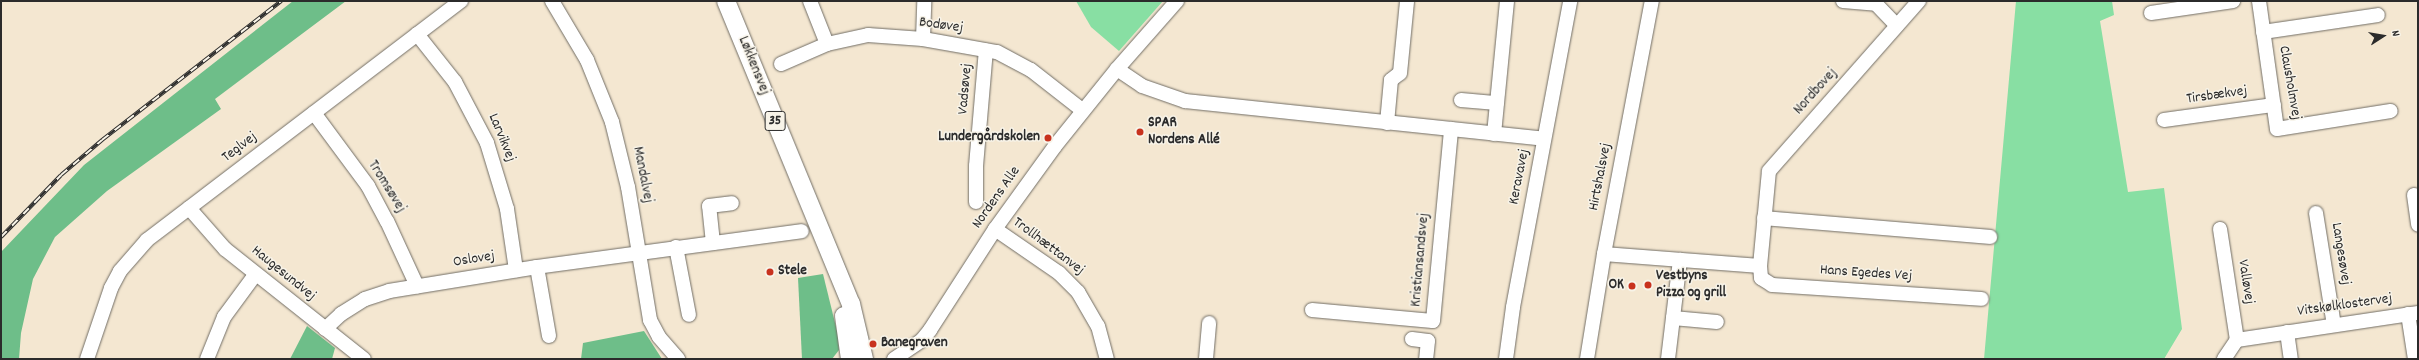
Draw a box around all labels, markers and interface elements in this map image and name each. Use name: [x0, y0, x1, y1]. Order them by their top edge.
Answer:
street label: Bodøvej: [918, 14, 964, 38]
north arrow: [2363, 16, 2403, 56]
text: N: [2386, 29, 2403, 38]
street label: Løkkensvej: [733, 34, 773, 98]
street label: Clausholmvej: [2274, 45, 2304, 121]
street label: Vadsøvej: [955, 63, 977, 115]
street label: Nordbovej: [1790, 65, 1842, 119]
street label: Tirsbækvej: [2185, 83, 2249, 109]
road number: 35: [764, 109, 786, 133]
street label: Larvikvej: [483, 111, 519, 165]
place label: SPAR Nordens Allé: [1148, 114, 1220, 149]
marker: SPAR Nordens Allé: [1135, 127, 1145, 137]
street label: Teglvej: [219, 129, 261, 167]
place label: Lundergårdskolen: [938, 129, 1040, 147]
marker: Lundergårdskolen: [1043, 133, 1053, 143]
street label: Hirtshalsvej: [1586, 142, 1616, 212]
street label: Mandalvej: [628, 145, 656, 205]
street label: Keravavej: [1506, 148, 1534, 206]
street label: Tromsøvej: [363, 158, 409, 216]
street label: Nordens Alle: [969, 163, 1025, 233]
street label: Kristiansandsvej: [1408, 212, 1434, 308]
street label: Trollhættanvej: [1008, 214, 1088, 280]
street label: Langesøvej: [2326, 221, 2354, 287]
street label: Haugesundvej: [247, 242, 319, 306]
street label: Oslovej: [452, 248, 496, 272]
street label: Valløvej: [2233, 258, 2257, 306]
street label: Hans Egedes Vej: [1819, 262, 1913, 286]
place label: Stele: [778, 263, 807, 281]
marker: Stele: [765, 267, 775, 277]
place label: Vestbyns Pizza og grill: [1656, 267, 1726, 302]
place label: OK: [1608, 277, 1624, 295]
marker: Vestbyns Pizza og grill: [1643, 280, 1653, 290]
marker: OK: [1627, 281, 1637, 291]
street label: Vitskølklostervej: [2297, 290, 2393, 322]
place label: Banegraven: [881, 335, 948, 353]
marker: Banegraven: [868, 339, 878, 349]

